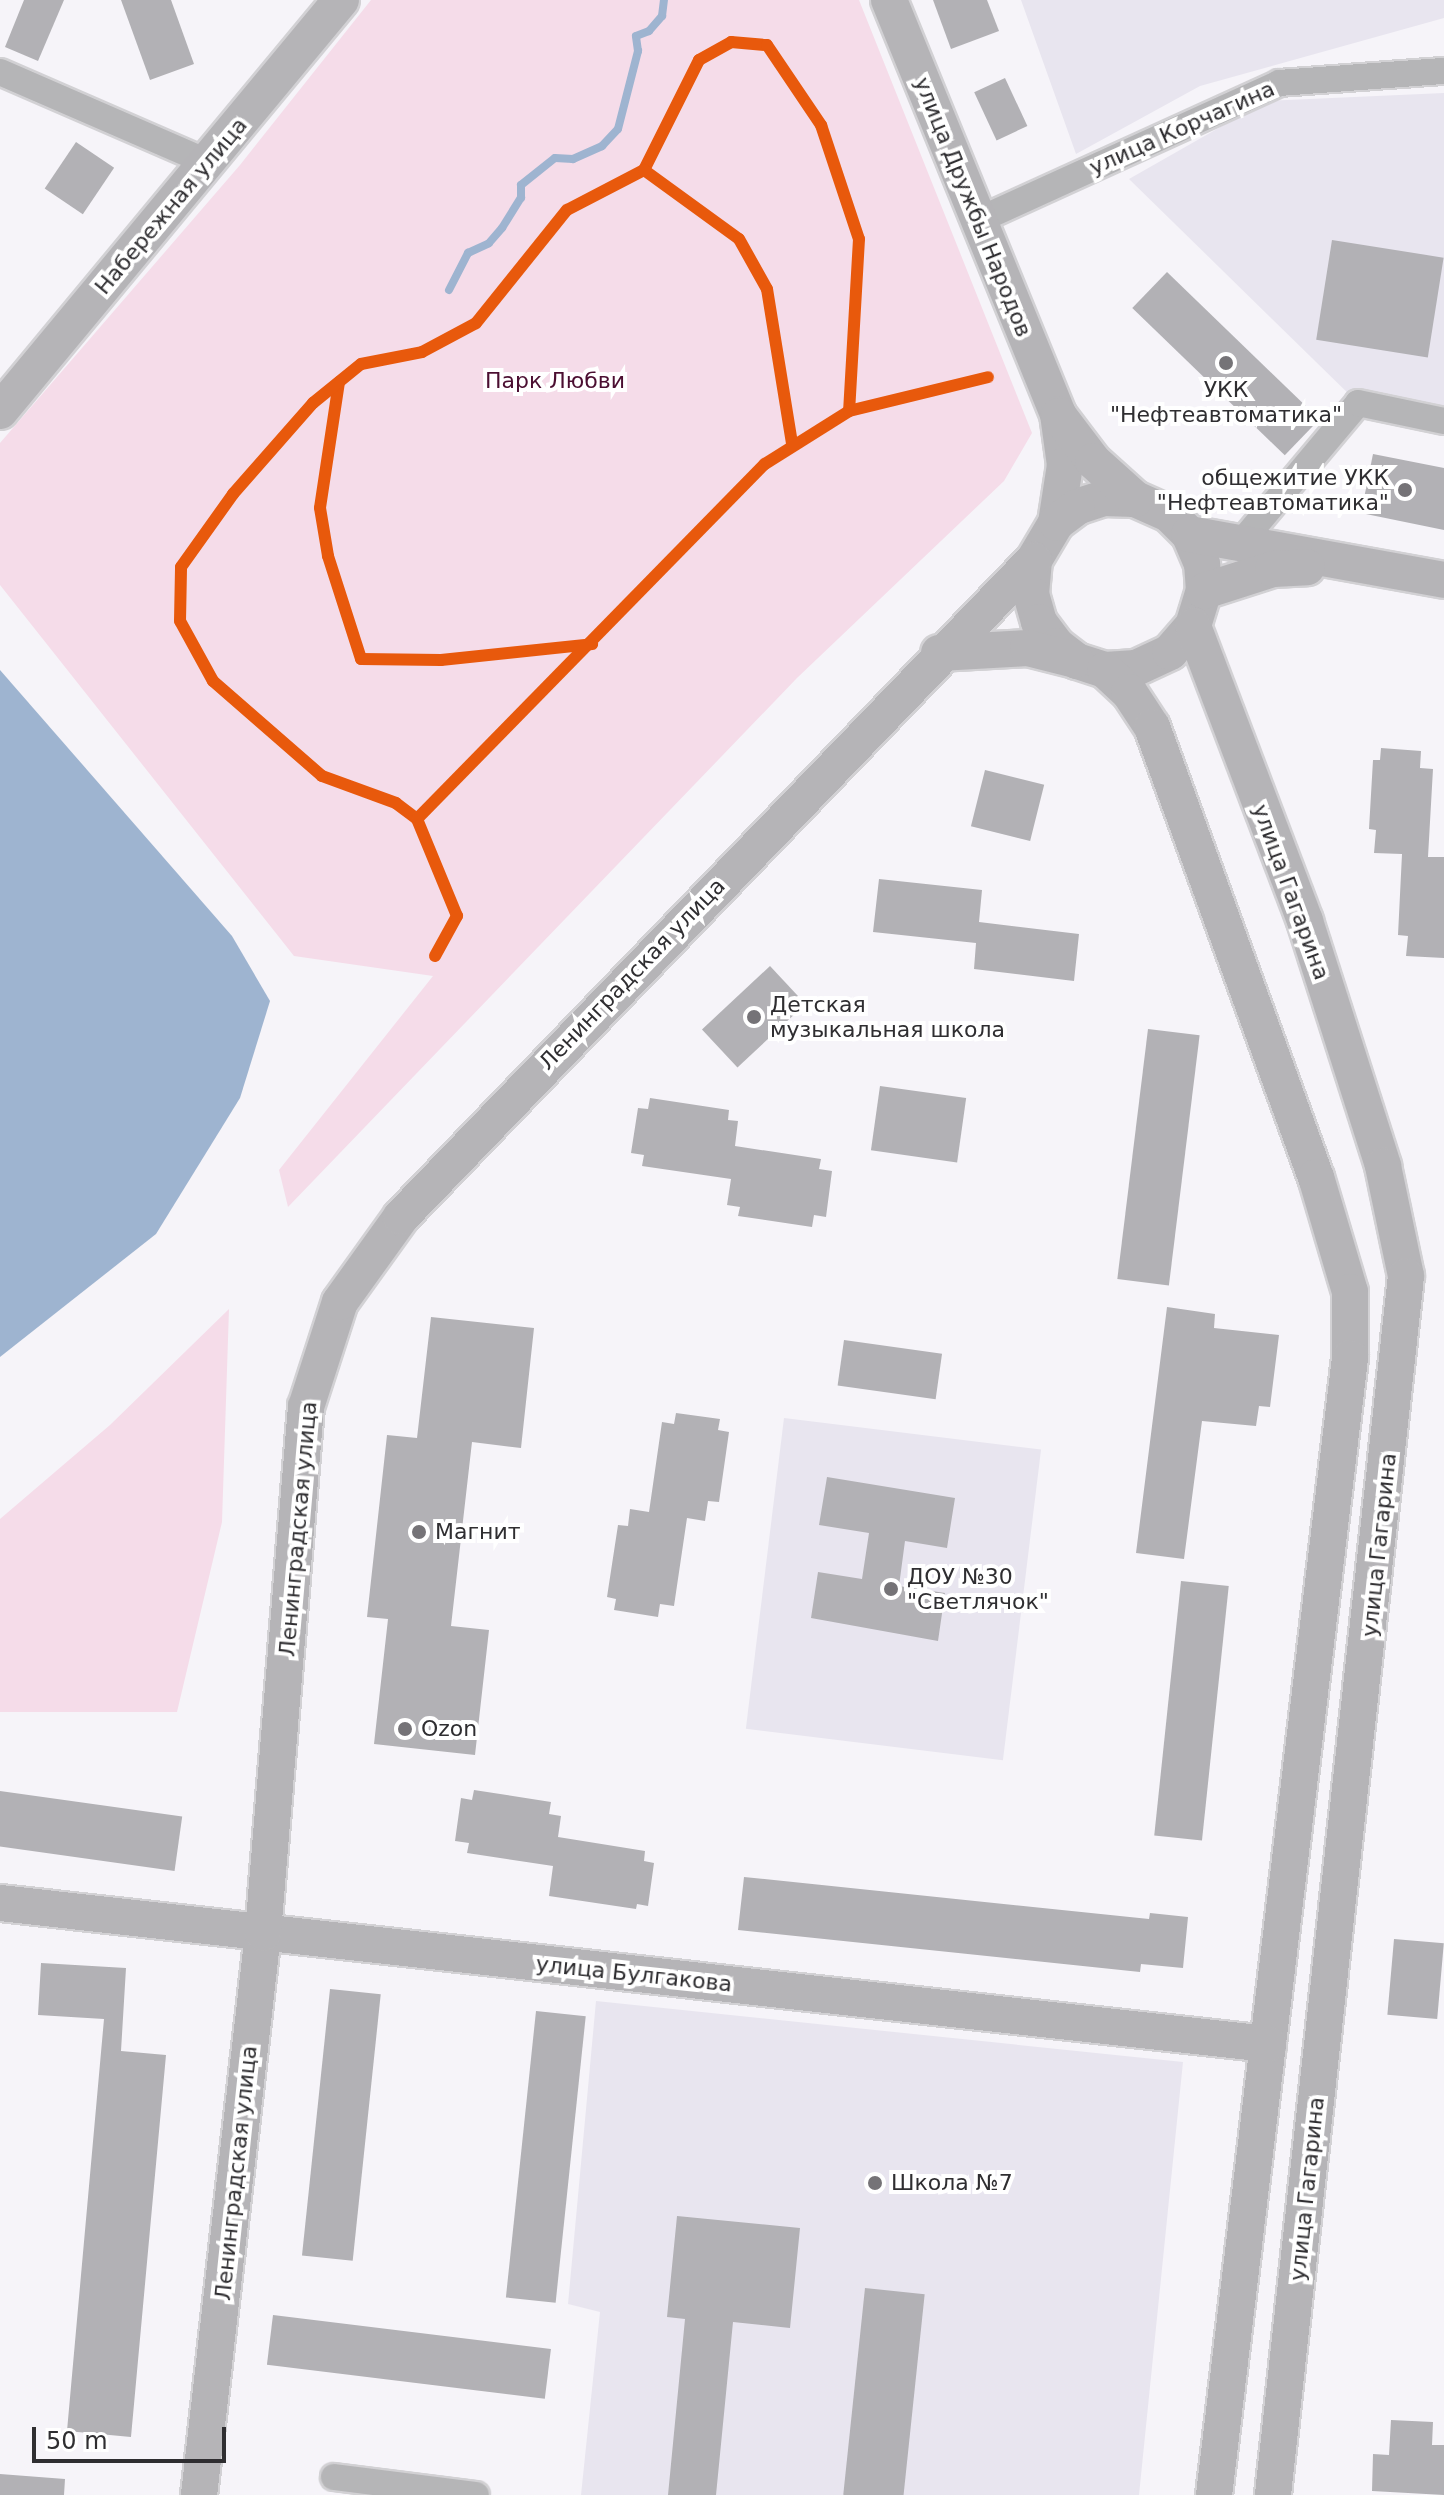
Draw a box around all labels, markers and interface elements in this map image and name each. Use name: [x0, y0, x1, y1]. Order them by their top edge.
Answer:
street label: улица Дружбы Народов: [909, 73, 1037, 341]
street label: улица Корчагина: [1085, 75, 1279, 181]
street label: Набережная улица: [89, 112, 253, 300]
marker: УКК "Нефтеавтоматика": [1217, 354, 1235, 372]
park label: Парк Любви: [485, 368, 625, 394]
place label: УКК "Нефтеавтоматика": [1110, 376, 1342, 428]
place label: общежитие УКК "Нефтеавтоматика": [1157, 464, 1389, 516]
marker: общежитие УКК "Нефтеавтоматика": [1396, 481, 1414, 499]
street label: улица Гагарина: [1247, 801, 1335, 983]
street label: Ленинградская улица: [533, 873, 731, 1075]
place label: Детская музыкальная школа: [770, 991, 1005, 1042]
marker: Детская музыкальная школа: [745, 1008, 763, 1026]
street label: Ленинградская улица: [274, 1400, 322, 1658]
street label: улица Гагарина: [1356, 1452, 1402, 1638]
place label: Магнит: [435, 1519, 521, 1545]
marker: Магнит: [410, 1523, 428, 1541]
place label: ДОУ №30 "Светлячок": [907, 1563, 1049, 1614]
marker: ДОУ №30 "Светлячок": [882, 1580, 900, 1598]
place label: Ozon: [421, 1716, 477, 1742]
marker: Ozon: [396, 1720, 414, 1738]
street label: улица Булгакова: [535, 1951, 733, 1997]
street label: Ленинградская улица: [209, 2044, 263, 2302]
street label: улица Гагарина: [1284, 2096, 1330, 2282]
place label: Школа №7: [891, 2170, 1013, 2196]
marker: Школа №7: [866, 2174, 884, 2192]
scale bar: [36, 2411, 230, 2461]
text: 50 m: [46, 2427, 108, 2455]

